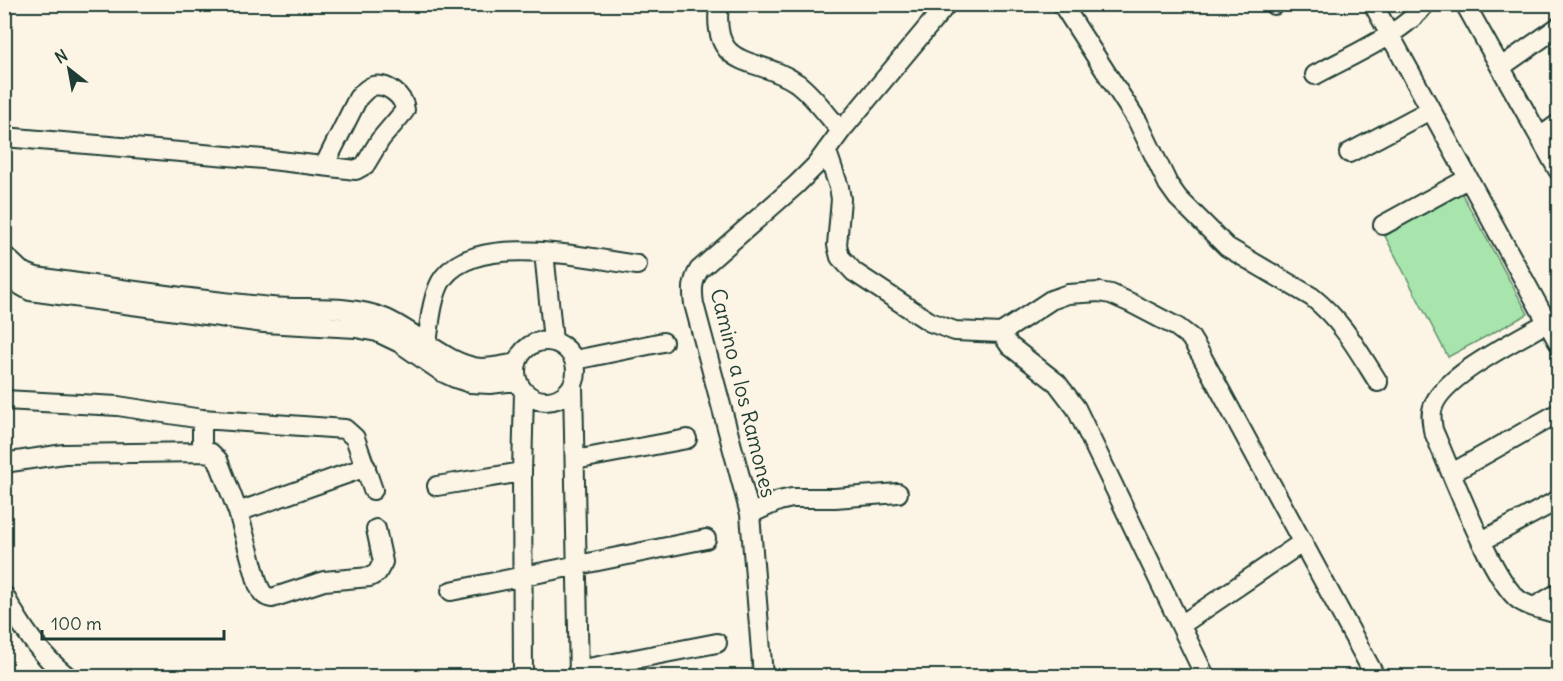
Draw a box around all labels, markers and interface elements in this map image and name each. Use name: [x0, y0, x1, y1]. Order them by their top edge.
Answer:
north arrow: [39, 39, 99, 99]
text: N: [51, 45, 71, 68]
street label: Camino a los Ramones: [704, 286, 783, 500]
scale bar: [42, 603, 224, 641]
text: 100 m: [51, 612, 102, 635]

